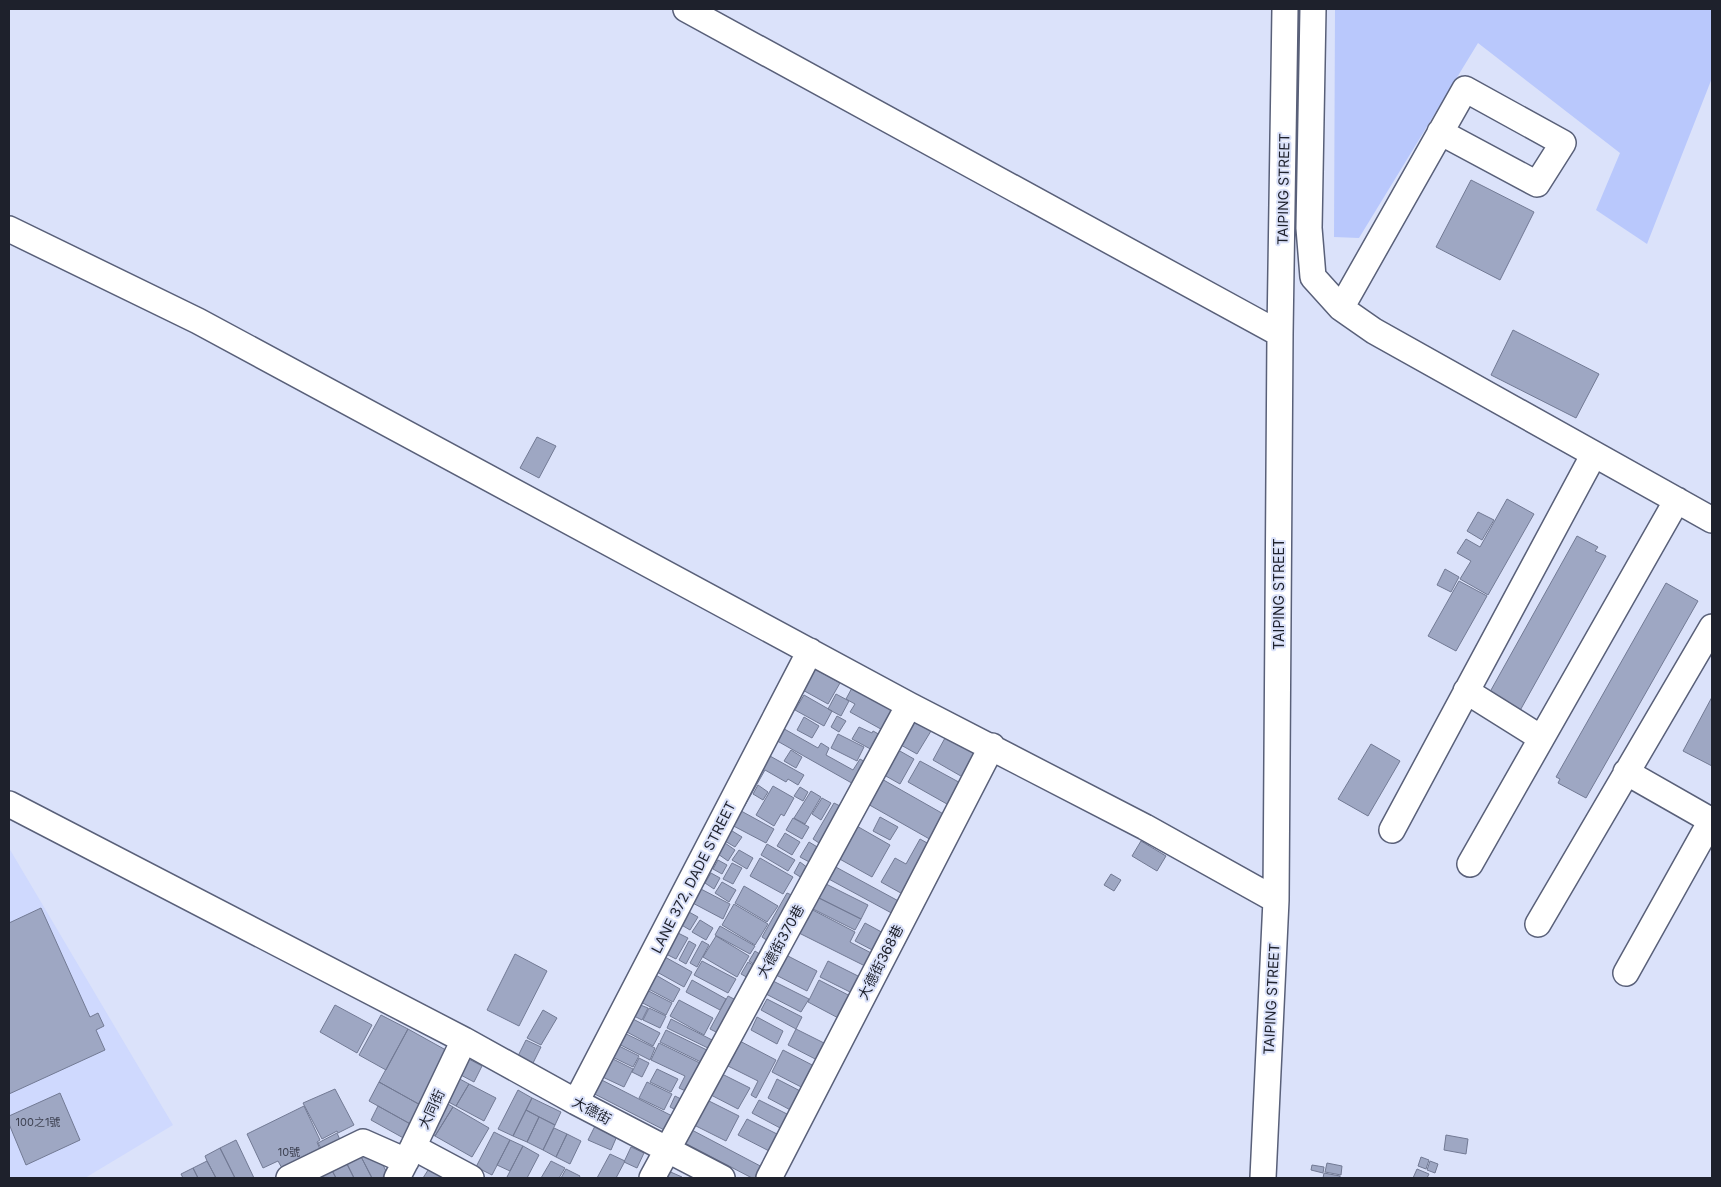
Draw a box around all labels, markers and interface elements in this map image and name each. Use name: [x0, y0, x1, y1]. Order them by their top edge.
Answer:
street label: TAIPING STREET: [1274, 133, 1292, 245]
street label: TAIPING STREET: [1270, 538, 1287, 650]
street label: LANE 372, DADE STREET: [647, 798, 739, 956]
street label: 大德街370巷: [753, 901, 807, 981]
street label: 大德街368巷: [854, 922, 906, 1002]
street label: TAIPING STREET: [1260, 943, 1282, 1055]
street label: 大同街: [414, 1086, 448, 1132]
street label: 大德街: [569, 1093, 615, 1127]
house number: 100之1號: [16, 1115, 60, 1129]
house number: 10號: [278, 1145, 300, 1159]

